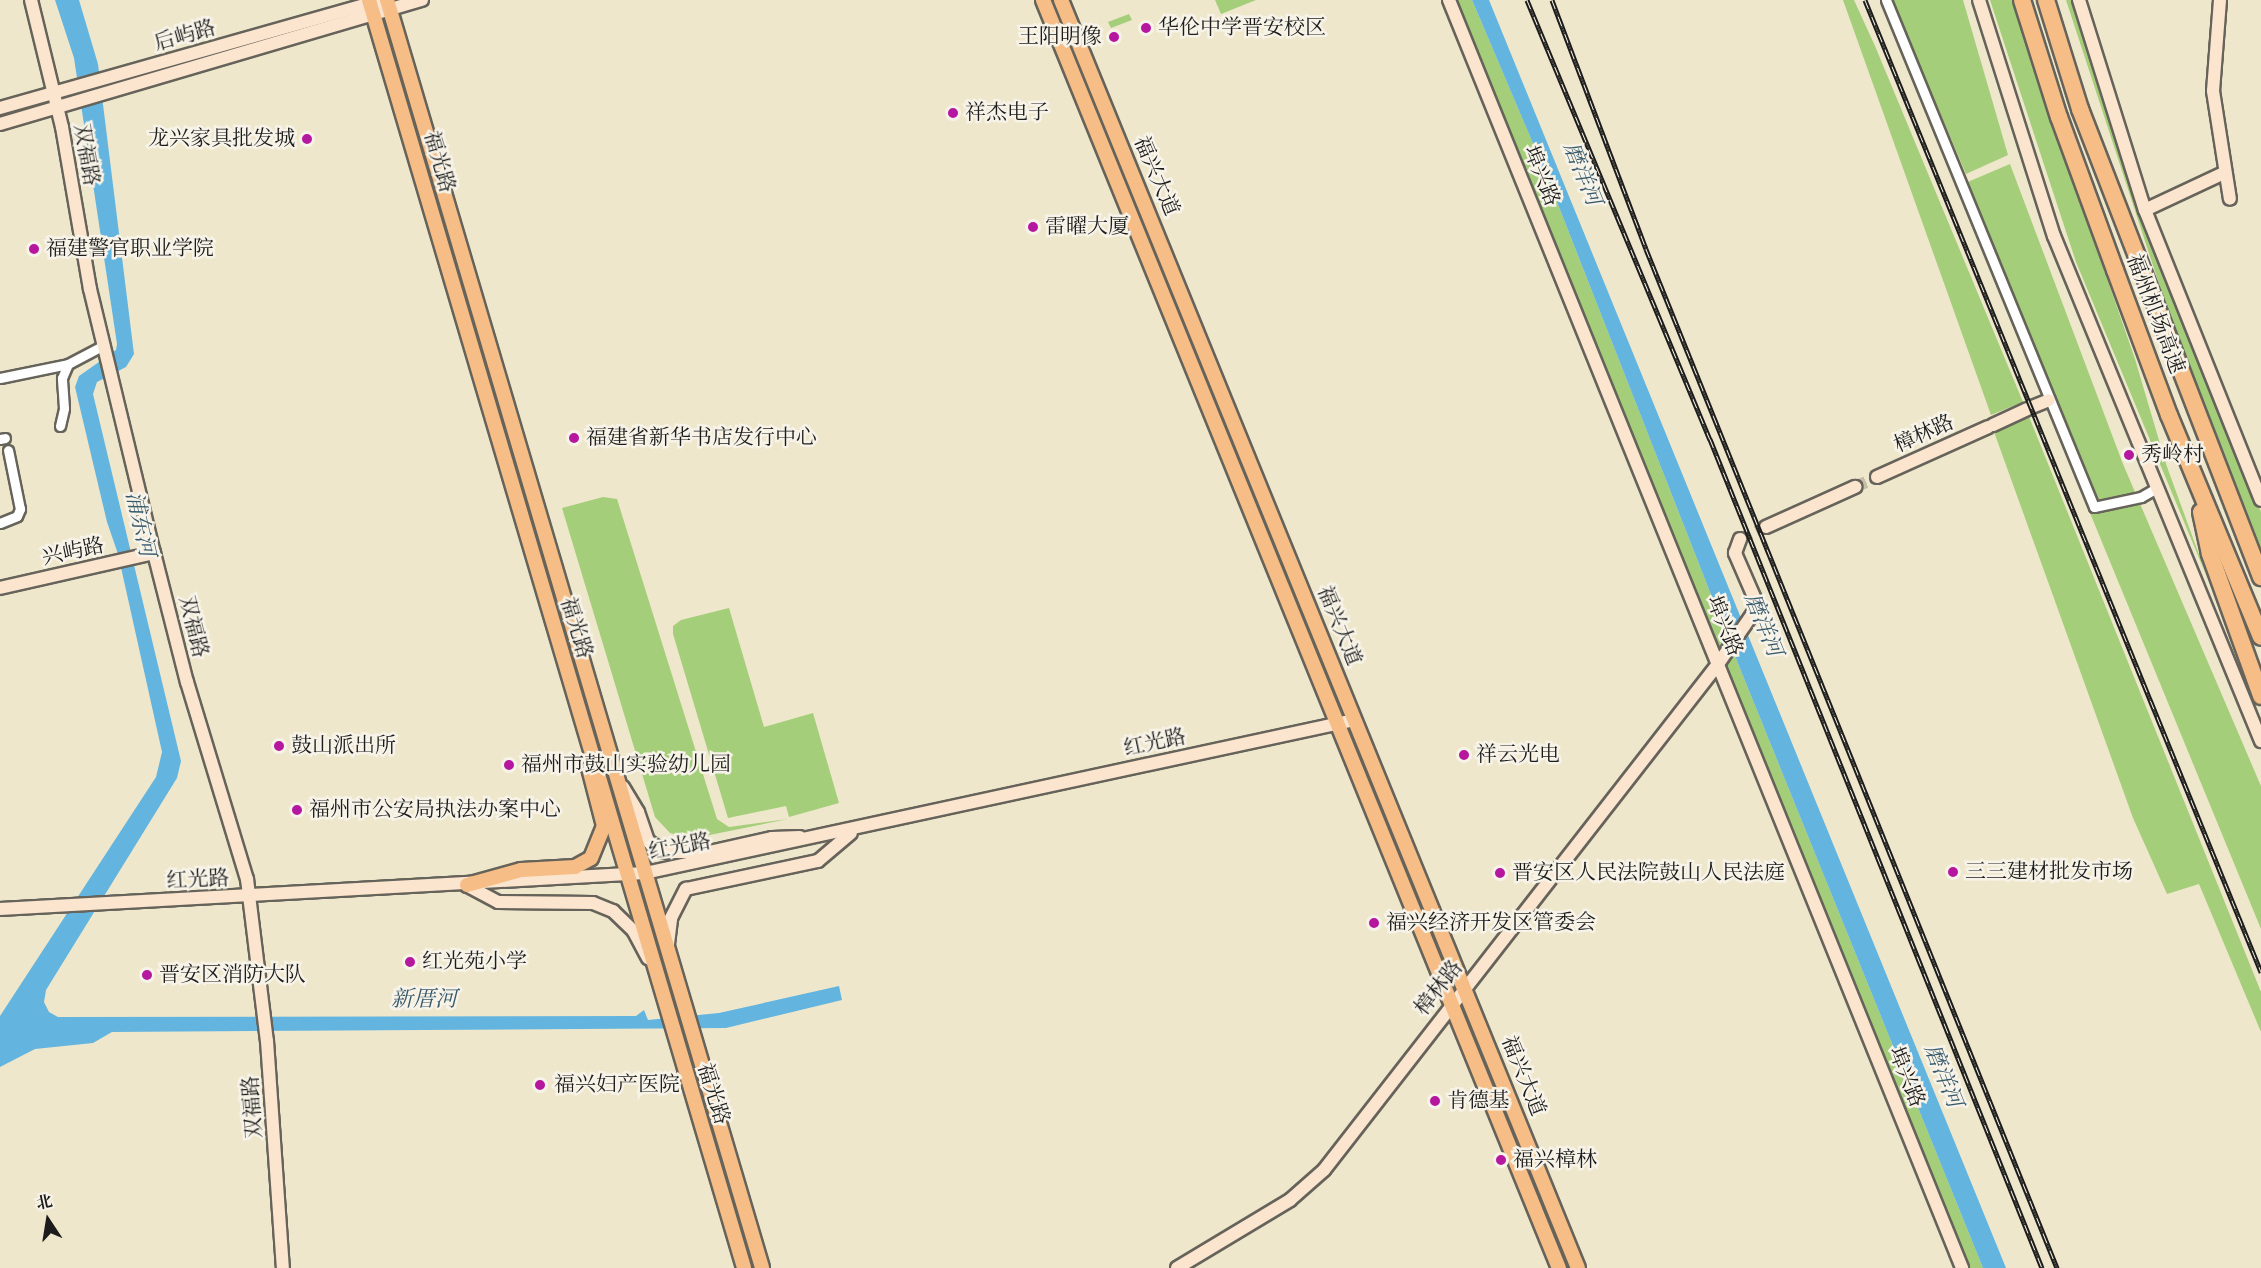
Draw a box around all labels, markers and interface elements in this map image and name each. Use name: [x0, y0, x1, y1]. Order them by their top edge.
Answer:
street label: 后屿路: [151, 15, 219, 57]
place label: 华伦中学晋安校区: [1158, 15, 1326, 41]
marker: 华伦中学晋安校区: [1139, 21, 1153, 35]
place label: 王阳明像: [1018, 24, 1102, 50]
marker: 王阳明像: [1107, 30, 1121, 44]
place label: 祥杰电子: [965, 100, 1049, 126]
marker: 祥杰电子: [946, 106, 960, 120]
street label: 双福路: [68, 122, 104, 188]
place label: 龙兴家具批发城: [148, 126, 295, 152]
street label: 福光路: [418, 128, 460, 196]
marker: 龙兴家具批发城: [300, 132, 314, 146]
street label: 福兴大道: [1128, 132, 1184, 220]
water label: 磨洋河: [1557, 138, 1607, 210]
street label: 埠兴路: [1518, 142, 1564, 210]
place label: 雷曜大厦: [1045, 214, 1129, 240]
marker: 雷曜大厦: [1026, 220, 1040, 234]
place label: 福建警官职业学院: [46, 236, 214, 262]
marker: 福建警官职业学院: [27, 242, 41, 256]
street label: 福州机场高速: [2121, 251, 2189, 377]
street label: 樟林路: [1890, 410, 1958, 458]
place label: 福建省新华书店发行中心: [586, 425, 817, 451]
marker: 福建省新华书店发行中心: [567, 431, 581, 445]
place label: 秀岭村: [2141, 442, 2204, 468]
marker: 秀岭村: [2122, 448, 2136, 462]
water label: 浦东河: [120, 489, 160, 559]
street label: 兴屿路: [40, 533, 106, 571]
street label: 福兴大道: [1312, 582, 1366, 670]
water label: 磨洋河: [1738, 589, 1788, 661]
street label: 埠兴路: [1701, 592, 1747, 660]
street label: 双福路: [173, 593, 213, 661]
street label: 福光路: [555, 594, 597, 662]
street label: 红光路: [1122, 724, 1188, 762]
place label: 鼓山派出所: [291, 733, 396, 759]
marker: 鼓山派出所: [272, 739, 286, 753]
place label: 祥云光电: [1476, 742, 1560, 768]
marker: 祥云光电: [1457, 748, 1471, 762]
place label: 福州市鼓山实验幼儿园: [521, 752, 731, 778]
marker: 福州市鼓山实验幼儿园: [502, 758, 516, 772]
place label: 福州市公安局执法办案中心: [309, 797, 561, 823]
marker: 福州市公安局执法办案中心: [290, 803, 304, 817]
street label: 红光路: [647, 829, 713, 865]
place label: 三三建材批发市场: [1965, 859, 2133, 885]
place label: 晋安区人民法院鼓山人民法庭: [1512, 860, 1785, 886]
marker: 三三建材批发市场: [1946, 865, 1960, 879]
street label: 红光路: [166, 866, 230, 894]
marker: 晋安区人民法院鼓山人民法庭: [1493, 866, 1507, 880]
place label: 福兴经济开发区管委会: [1386, 910, 1596, 936]
marker: 福兴经济开发区管委会: [1367, 916, 1381, 930]
place label: 红光苑小学: [422, 949, 527, 975]
marker: 红光苑小学: [403, 955, 417, 969]
street label: 樟林路: [1410, 955, 1468, 1021]
place label: 晋安区消防大队: [159, 962, 306, 988]
marker: 晋安区消防大队: [140, 968, 154, 982]
water label: 新厝河: [391, 987, 457, 1013]
street label: 福兴大道: [1496, 1032, 1550, 1120]
water label: 磨洋河: [1918, 1040, 1968, 1112]
street label: 埠兴路: [1883, 1043, 1929, 1111]
street label: 福光路: [692, 1060, 734, 1128]
place label: 福兴妇产医院: [554, 1072, 680, 1098]
street label: 双福路: [238, 1075, 268, 1139]
marker: 福兴妇产医院: [531, 1076, 549, 1094]
place label: 肯德基: [1447, 1088, 1510, 1114]
marker: 肯德基: [1428, 1094, 1442, 1108]
place label: 福兴樟林: [1513, 1147, 1597, 1173]
marker: 福兴樟林: [1494, 1153, 1508, 1167]
north arrow: [18, 1190, 78, 1250]
text: 北: [34, 1191, 54, 1214]

